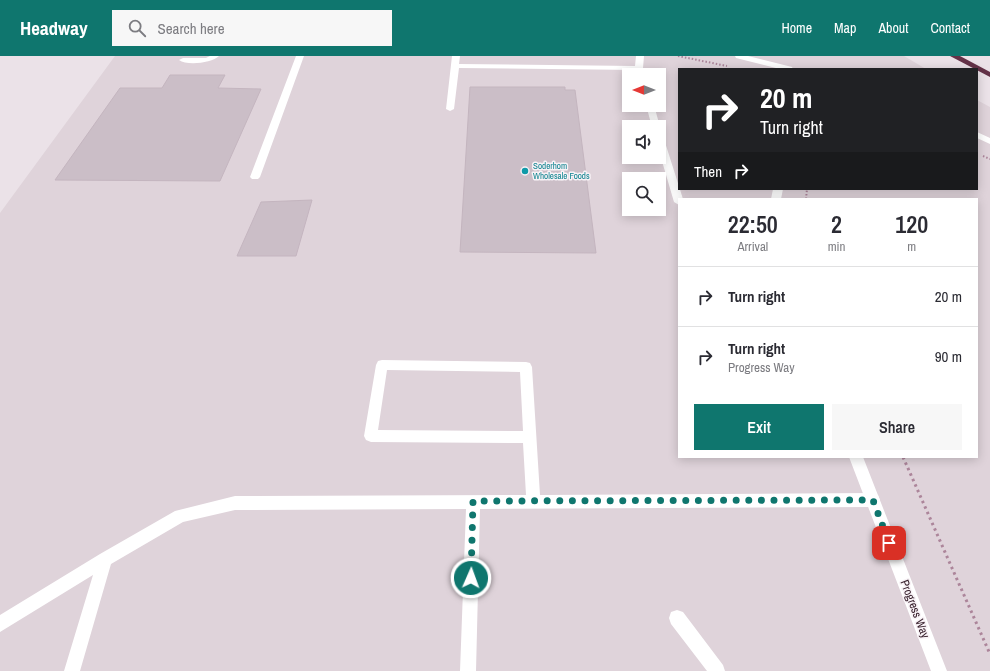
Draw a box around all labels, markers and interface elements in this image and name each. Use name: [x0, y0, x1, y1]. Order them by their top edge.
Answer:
search box: [112, 10, 392, 46]
text: Headway: [20, 15, 88, 41]
icon: search: [126, 17, 148, 39]
text: Search here: [158, 18, 225, 39]
text: Home: [781, 19, 812, 37]
text: Map: [834, 19, 856, 37]
text: About: [878, 19, 908, 37]
text: Contact: [930, 19, 970, 37]
north arrow: [622, 68, 666, 112]
map controls: [622, 68, 666, 216]
text: 20 m: [760, 79, 812, 117]
icon: right: [694, 84, 746, 136]
text: Turn right: [760, 115, 823, 140]
button: sound: [622, 120, 666, 164]
place label: Soderhom Wholesale Foods: [533, 160, 590, 182]
icon: right: [730, 160, 752, 182]
text: Then: [694, 161, 722, 182]
marker: Soderhom Wholesale Foods: [520, 166, 530, 176]
button: search: [622, 172, 666, 216]
text: 22:50: [728, 208, 778, 240]
text: 2: [831, 208, 842, 240]
text: 120: [895, 208, 928, 240]
text: Arrival: [737, 238, 768, 255]
text: min: [828, 238, 845, 255]
text: m: [907, 238, 916, 255]
icon: right: [694, 286, 716, 308]
text: Turn right: [728, 286, 785, 307]
text: 20 m: [935, 286, 962, 307]
text: Turn right: [728, 338, 785, 359]
icon: right: [694, 346, 716, 368]
text: 90 m: [935, 346, 962, 367]
text: Progress Way: [728, 359, 795, 376]
button: Exit: [694, 404, 824, 450]
button: Share: [832, 404, 962, 450]
pin: [872, 526, 906, 560]
icon: arrive: [878, 532, 900, 554]
position arrow: [450, 557, 492, 599]
street label: Progress Way: [897, 577, 934, 641]

